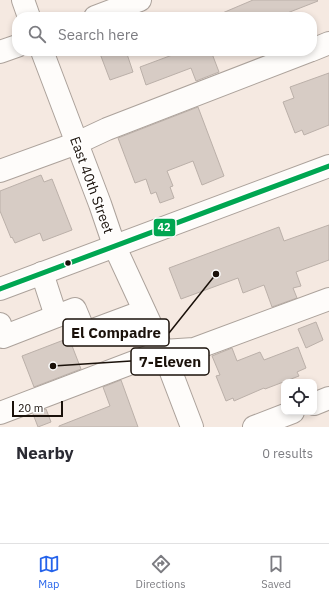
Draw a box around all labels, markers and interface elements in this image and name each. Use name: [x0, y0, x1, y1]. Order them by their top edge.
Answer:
search box: [12, 12, 317, 56]
icon: search: [26, 23, 48, 45]
text: Search here: [58, 25, 138, 44]
street label: East 40th Street: [66, 134, 118, 236]
line badge: 42: [153, 218, 176, 237]
text: 42: [157, 220, 171, 234]
unlabelled marker: [63, 258, 73, 268]
callout: El Compadre: [63, 319, 169, 346]
text: El Compadre: [71, 323, 161, 342]
callout: 7-Eleven: [131, 348, 209, 375]
text: 7-Eleven: [139, 352, 201, 371]
map controls: [281, 379, 317, 415]
button: locate: [281, 379, 317, 415]
scale bar: [12, 399, 63, 418]
text: 20 m: [18, 401, 43, 415]
text: Nearby: [16, 442, 74, 464]
text: 0 results: [262, 445, 313, 462]
tab: Map: [38, 553, 60, 591]
tab: Directions: [136, 553, 186, 591]
tab: Saved: [261, 553, 291, 591]

